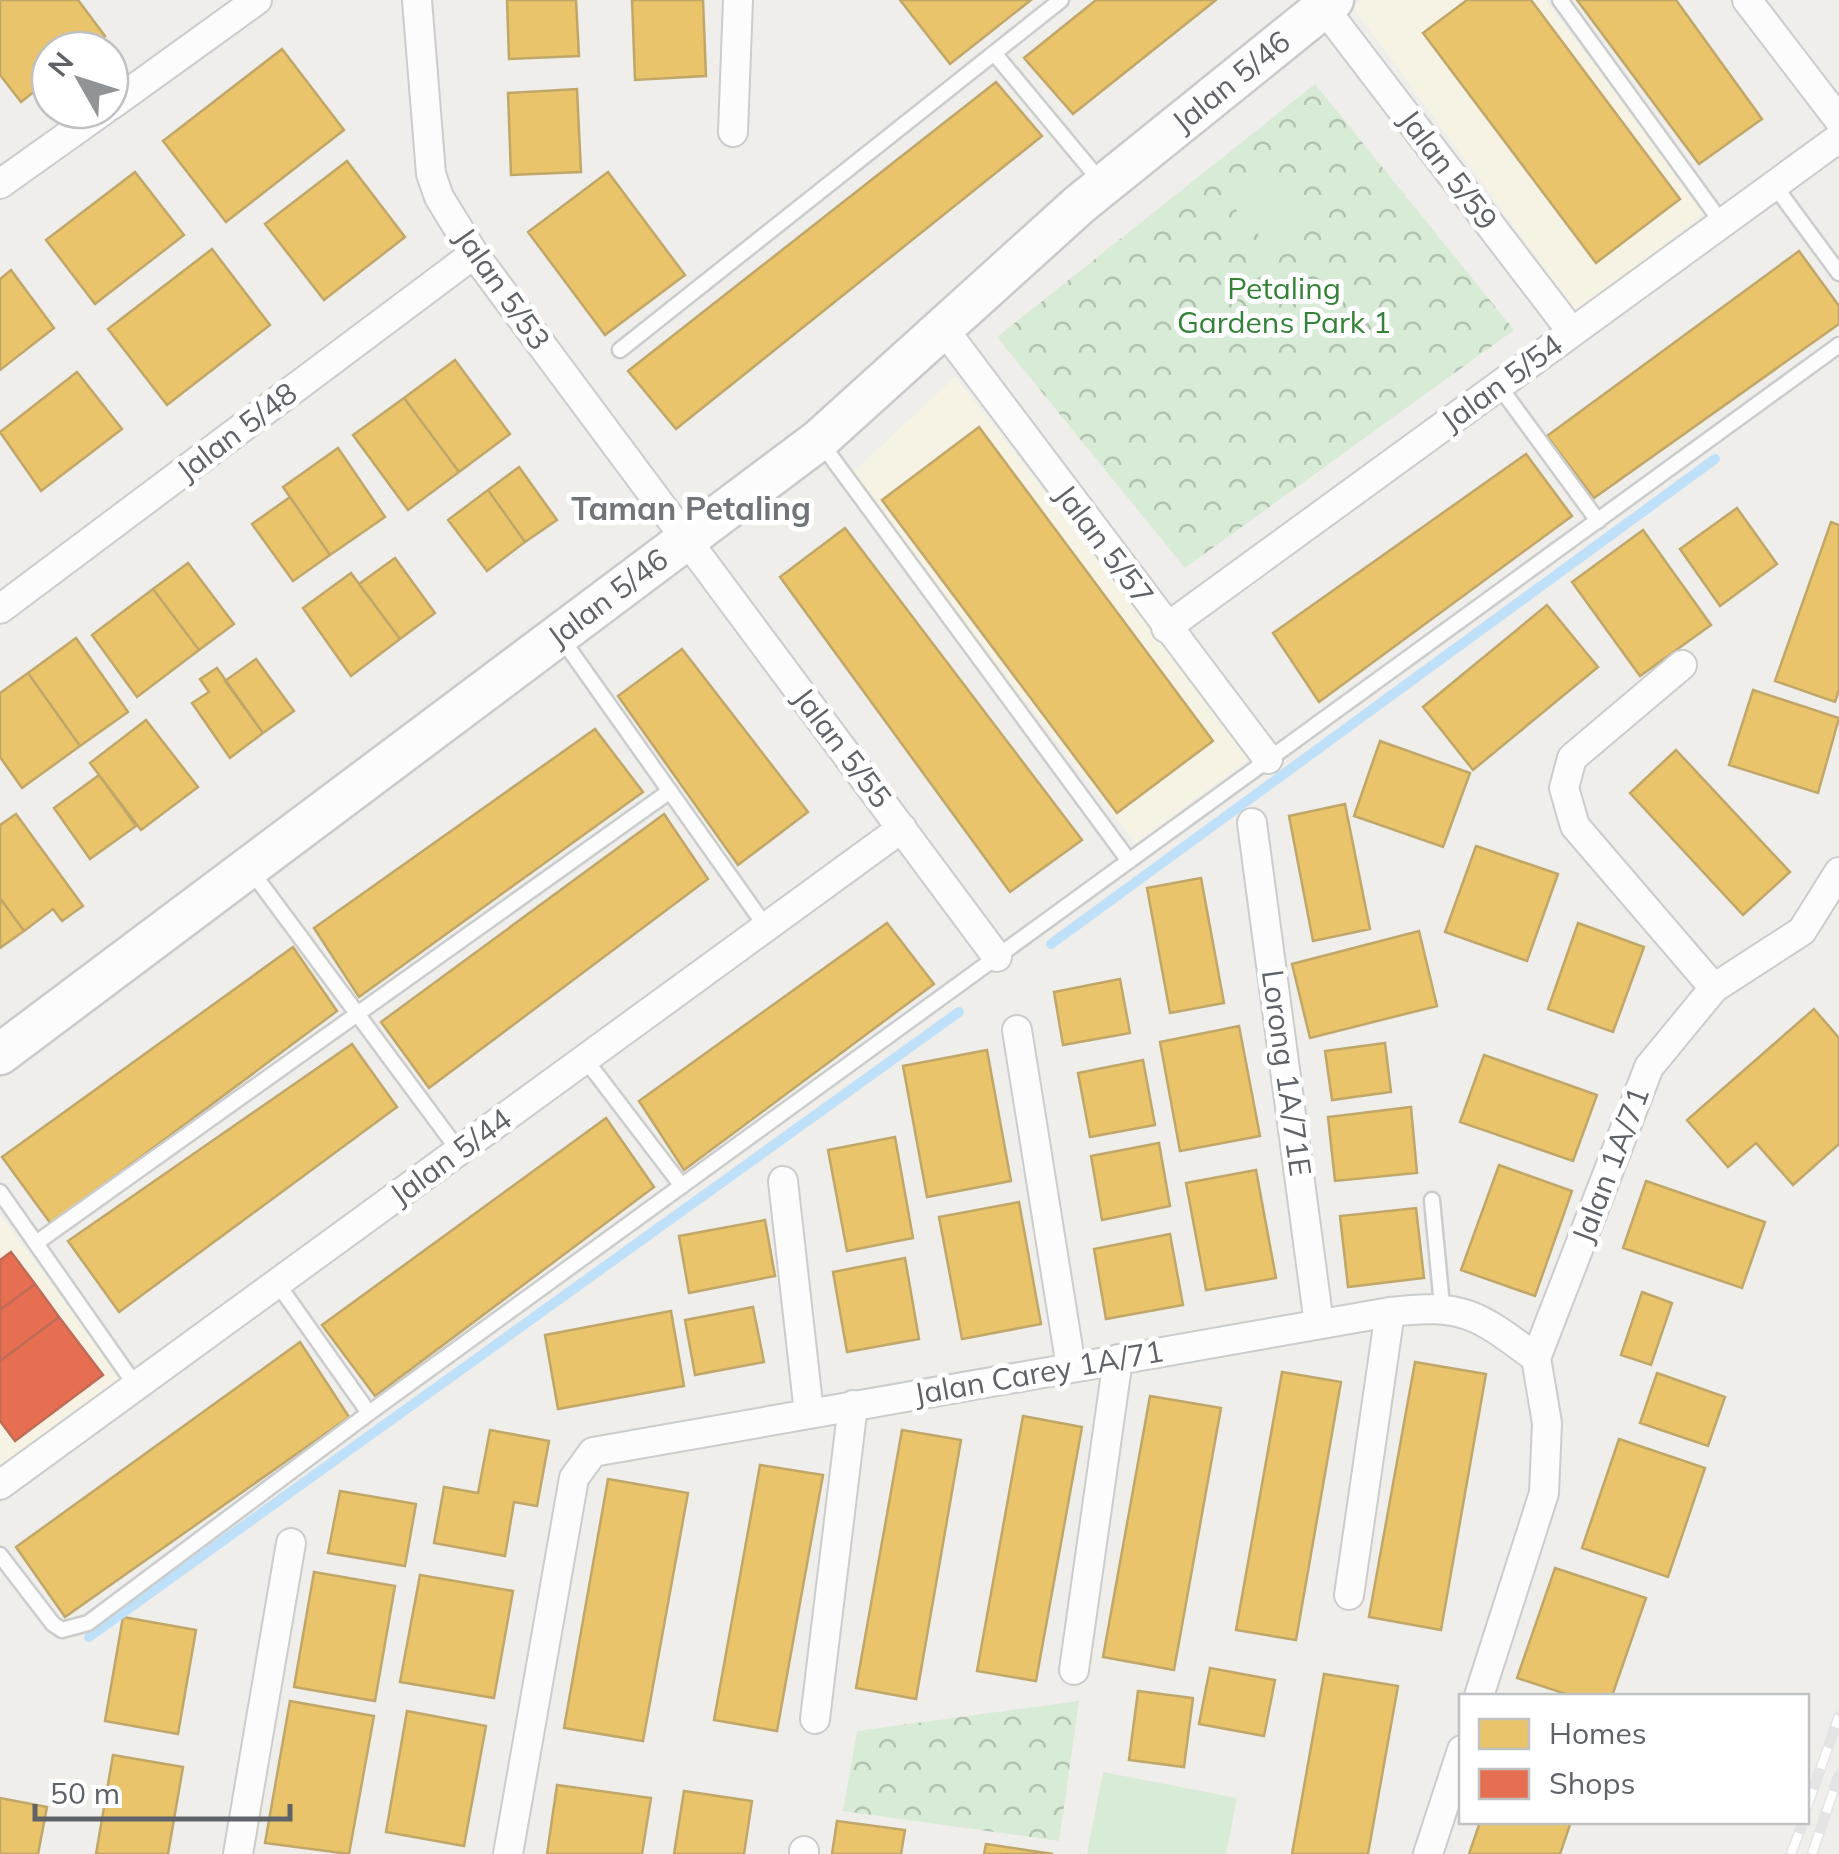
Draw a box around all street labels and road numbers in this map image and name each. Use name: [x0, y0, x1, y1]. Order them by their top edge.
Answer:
street label: Jalan 5/46: [1164, 22, 1298, 140]
street label: Jalan 5/59: [1391, 102, 1506, 237]
street label: Jalan 5/53: [447, 220, 559, 357]
street label: Jalan 5/54: [1433, 325, 1570, 439]
street label: Jalan 5/48: [169, 374, 304, 489]
street label: Jalan 5/57: [1047, 477, 1162, 612]
street label: Jalan 5/46: [540, 540, 675, 655]
street label: Jalan 5/55: [785, 680, 900, 815]
street label: Lorong 1A/71E: [1254, 967, 1320, 1178]
street label: Jalan 1A/71: [1563, 1081, 1657, 1248]
street label: Jalan 5/44: [382, 1099, 519, 1213]
street label: Jalan Carey 1A/71: [911, 1331, 1166, 1413]

